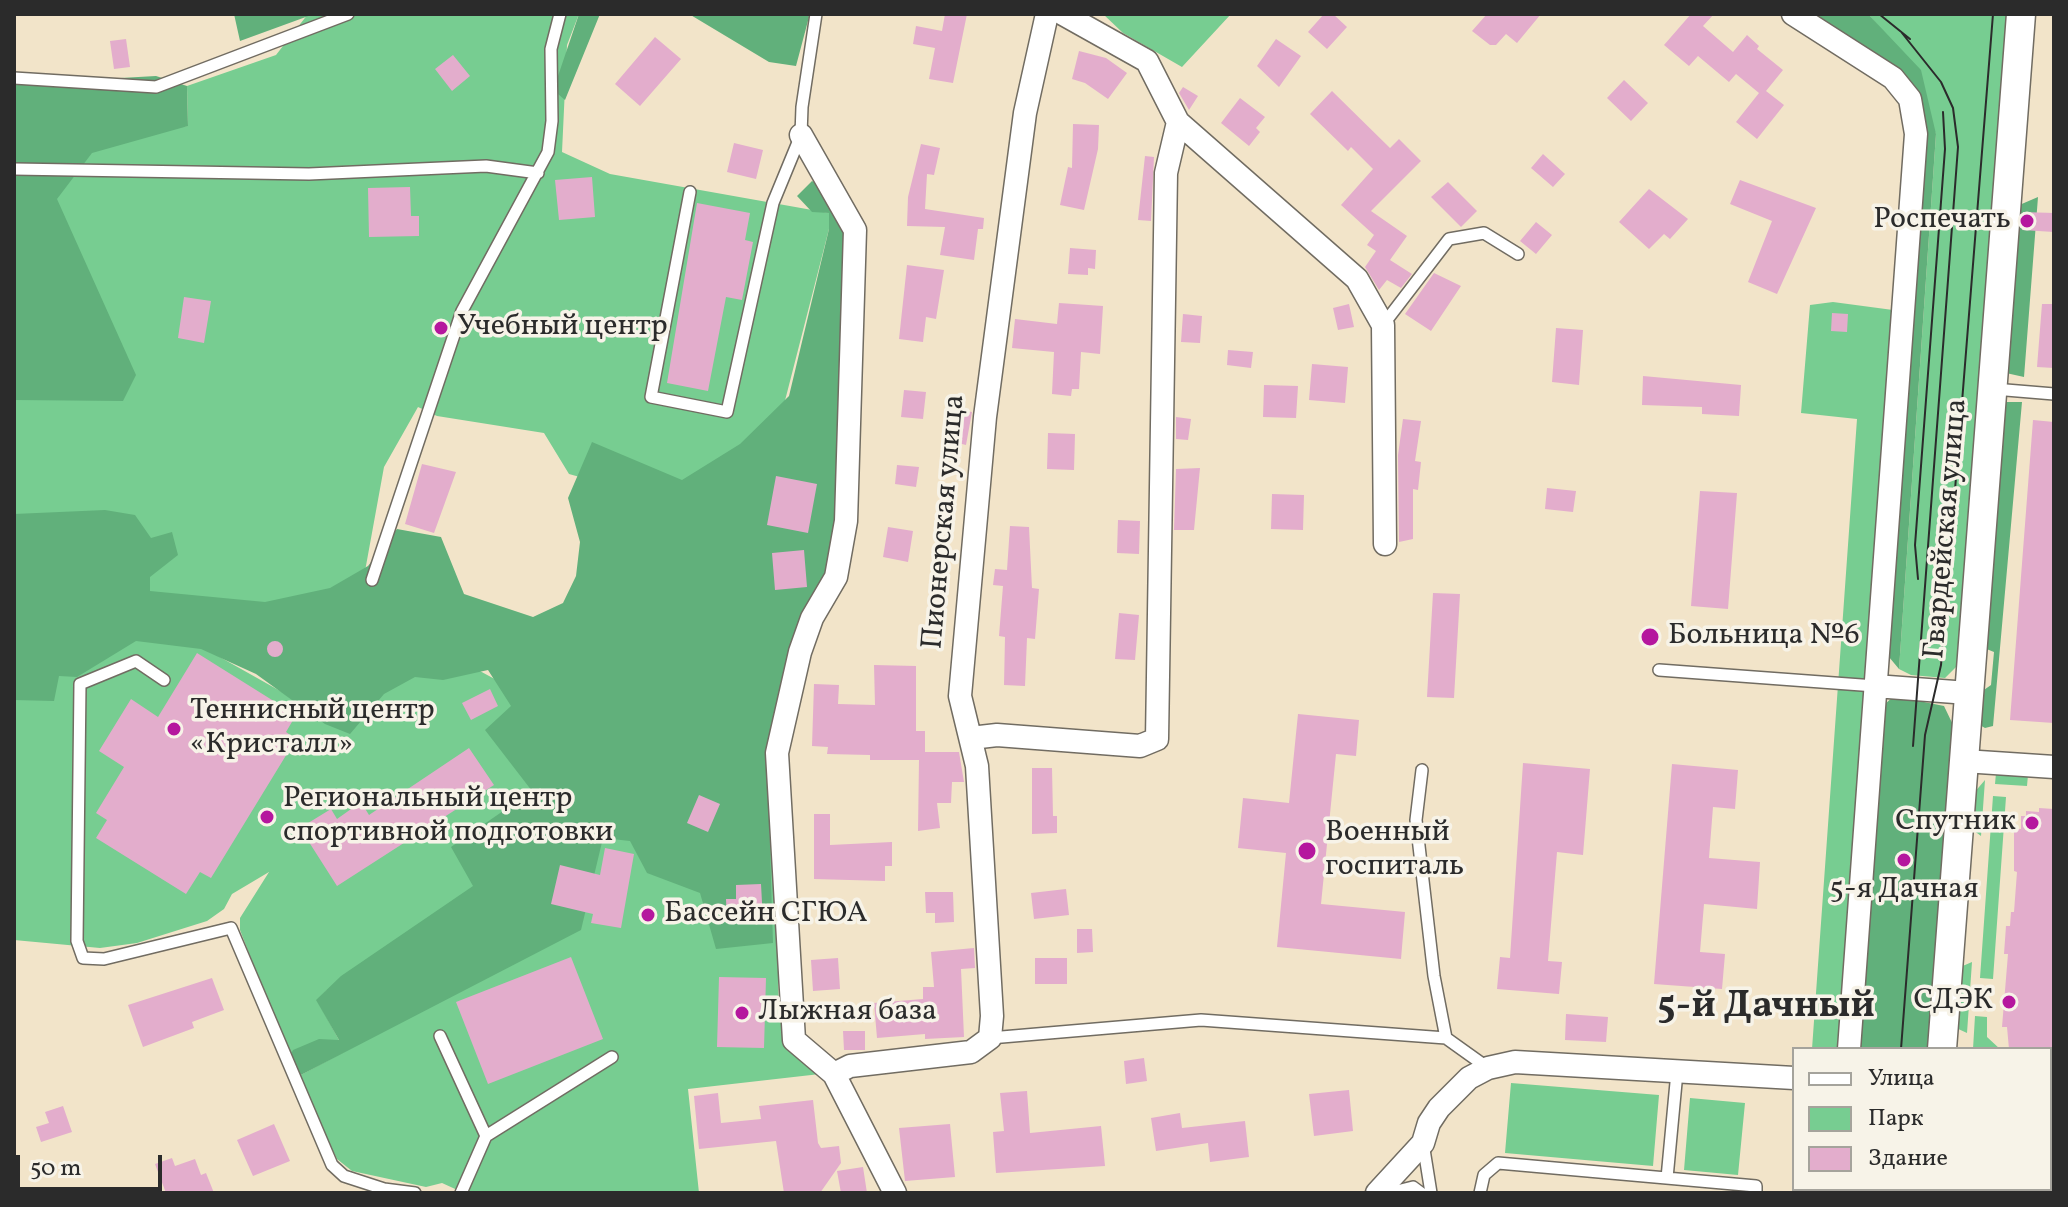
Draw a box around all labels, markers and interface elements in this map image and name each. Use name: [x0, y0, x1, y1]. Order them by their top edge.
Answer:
place label: Роспечать: [1873, 203, 2011, 239]
marker: Роспечать: [2018, 212, 2036, 230]
place label: Учебный центр: [457, 310, 668, 346]
marker: Учебный центр: [432, 319, 450, 337]
street label: Пионерская улица: [917, 393, 975, 651]
street label: Гвардейская улица: [1919, 397, 1977, 661]
place label: Больница №6: [1668, 619, 1860, 655]
marker: Больница №6: [1639, 626, 1661, 648]
place label: Теннисный центр «Кристалл»: [190, 694, 435, 764]
marker: Теннисный центр «Кристалл»: [165, 720, 183, 738]
place label: Региональный центр спортивной подготовки: [283, 782, 613, 852]
place label: Спутник: [1895, 805, 2016, 841]
marker: Региональный центр спортивной подготовки: [258, 808, 276, 826]
marker: Спутник: [2023, 814, 2041, 832]
place label: Военный госпиталь: [1325, 816, 1464, 886]
marker: Военный госпиталь: [1296, 840, 1318, 862]
marker: 5-я Дачная: [1895, 851, 1913, 869]
place label: 5-я Дачная: [1829, 873, 1979, 909]
place label: Бассейн СГЮА: [664, 897, 868, 933]
marker: Бассейн СГЮА: [639, 906, 657, 924]
place label: СДЭК: [1914, 984, 1993, 1020]
district label: 5-й Дачный: [1657, 986, 1875, 1032]
marker: СДЭК: [2000, 993, 2018, 1011]
place label: Лыжная база: [758, 995, 937, 1031]
marker: Лыжная база: [733, 1004, 751, 1022]
legend: [1792, 1047, 2052, 1191]
text: Улица: [1868, 1062, 1935, 1096]
text: Парк: [1868, 1102, 1924, 1136]
scale bar: [20, 1139, 166, 1189]
text: Здание: [1868, 1142, 1948, 1176]
text: 50 m: [30, 1152, 82, 1186]

